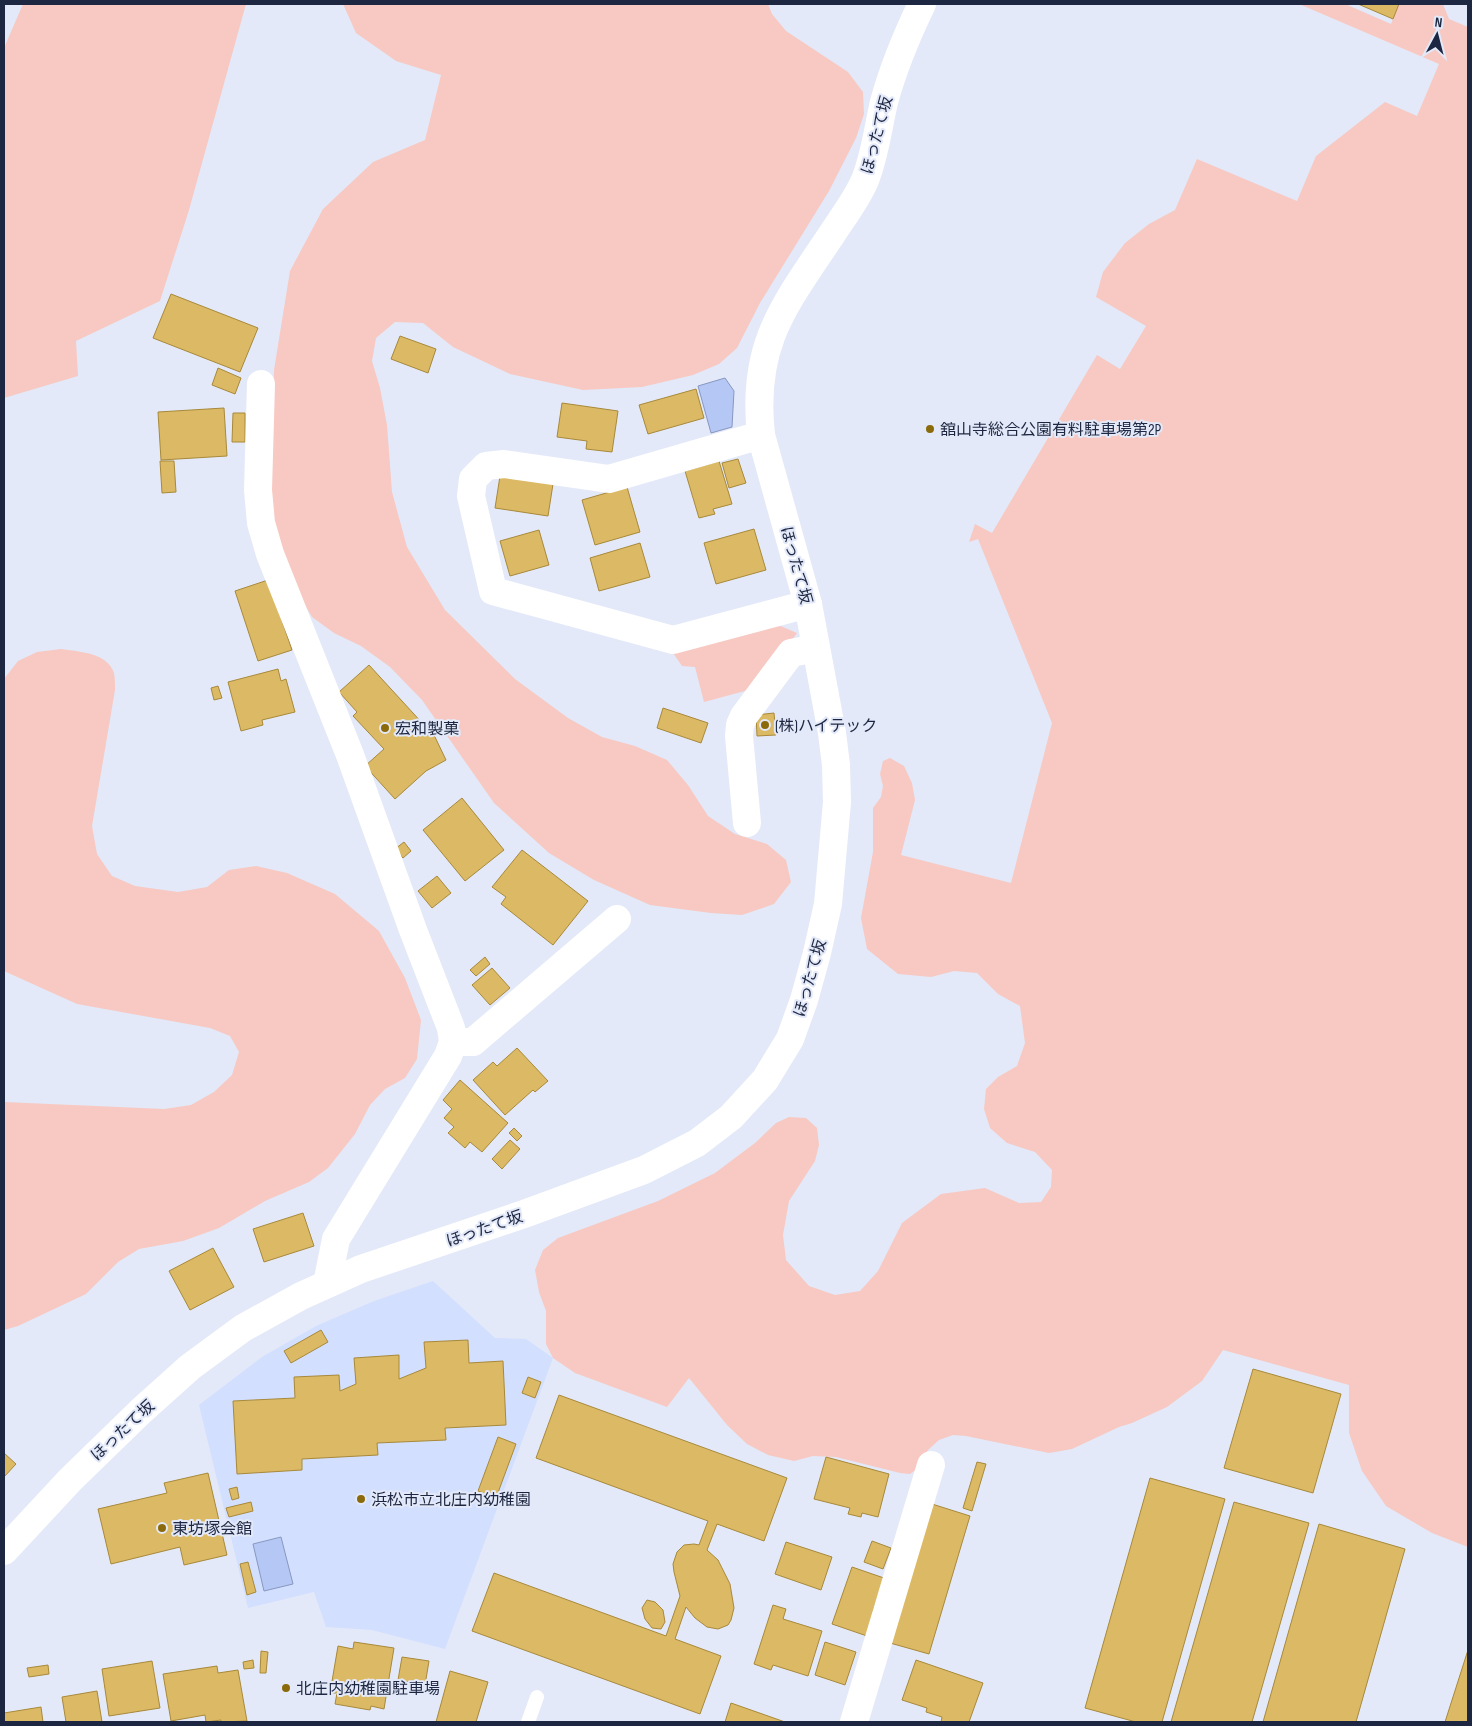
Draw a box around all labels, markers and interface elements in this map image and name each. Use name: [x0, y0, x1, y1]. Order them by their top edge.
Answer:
north arrow: [1412, 10, 1462, 60]
text: N: [1434, 14, 1443, 31]
street label: ほったて坂: [858, 94, 897, 176]
place label: 舘山寺総合公園有料駐車場第2P: [940, 421, 1162, 440]
marker: 舘山寺総合公園有料駐車場第2P: [924, 423, 936, 435]
street label: ほったて坂: [776, 524, 815, 606]
place label: (株)ハイテック: [775, 717, 877, 736]
marker: (株)ハイテック: [759, 719, 771, 731]
place label: 宏和製菓: [395, 720, 459, 739]
marker: 宏和製菓: [379, 722, 391, 734]
street label: ほったて坂: [790, 937, 831, 1019]
street label: ほったて坂: [444, 1207, 525, 1251]
street label: ほったて坂: [87, 1397, 159, 1465]
place label: 浜松市立北庄内幼稚園: [371, 1491, 531, 1510]
marker: 浜松市立北庄内幼稚園: [355, 1493, 367, 1505]
place label: 東坊塚会館: [172, 1520, 252, 1539]
marker: 東坊塚会館: [156, 1522, 168, 1534]
place label: 北庄内幼稚園駐車場: [296, 1680, 440, 1699]
marker: 北庄内幼稚園駐車場: [280, 1682, 292, 1694]

